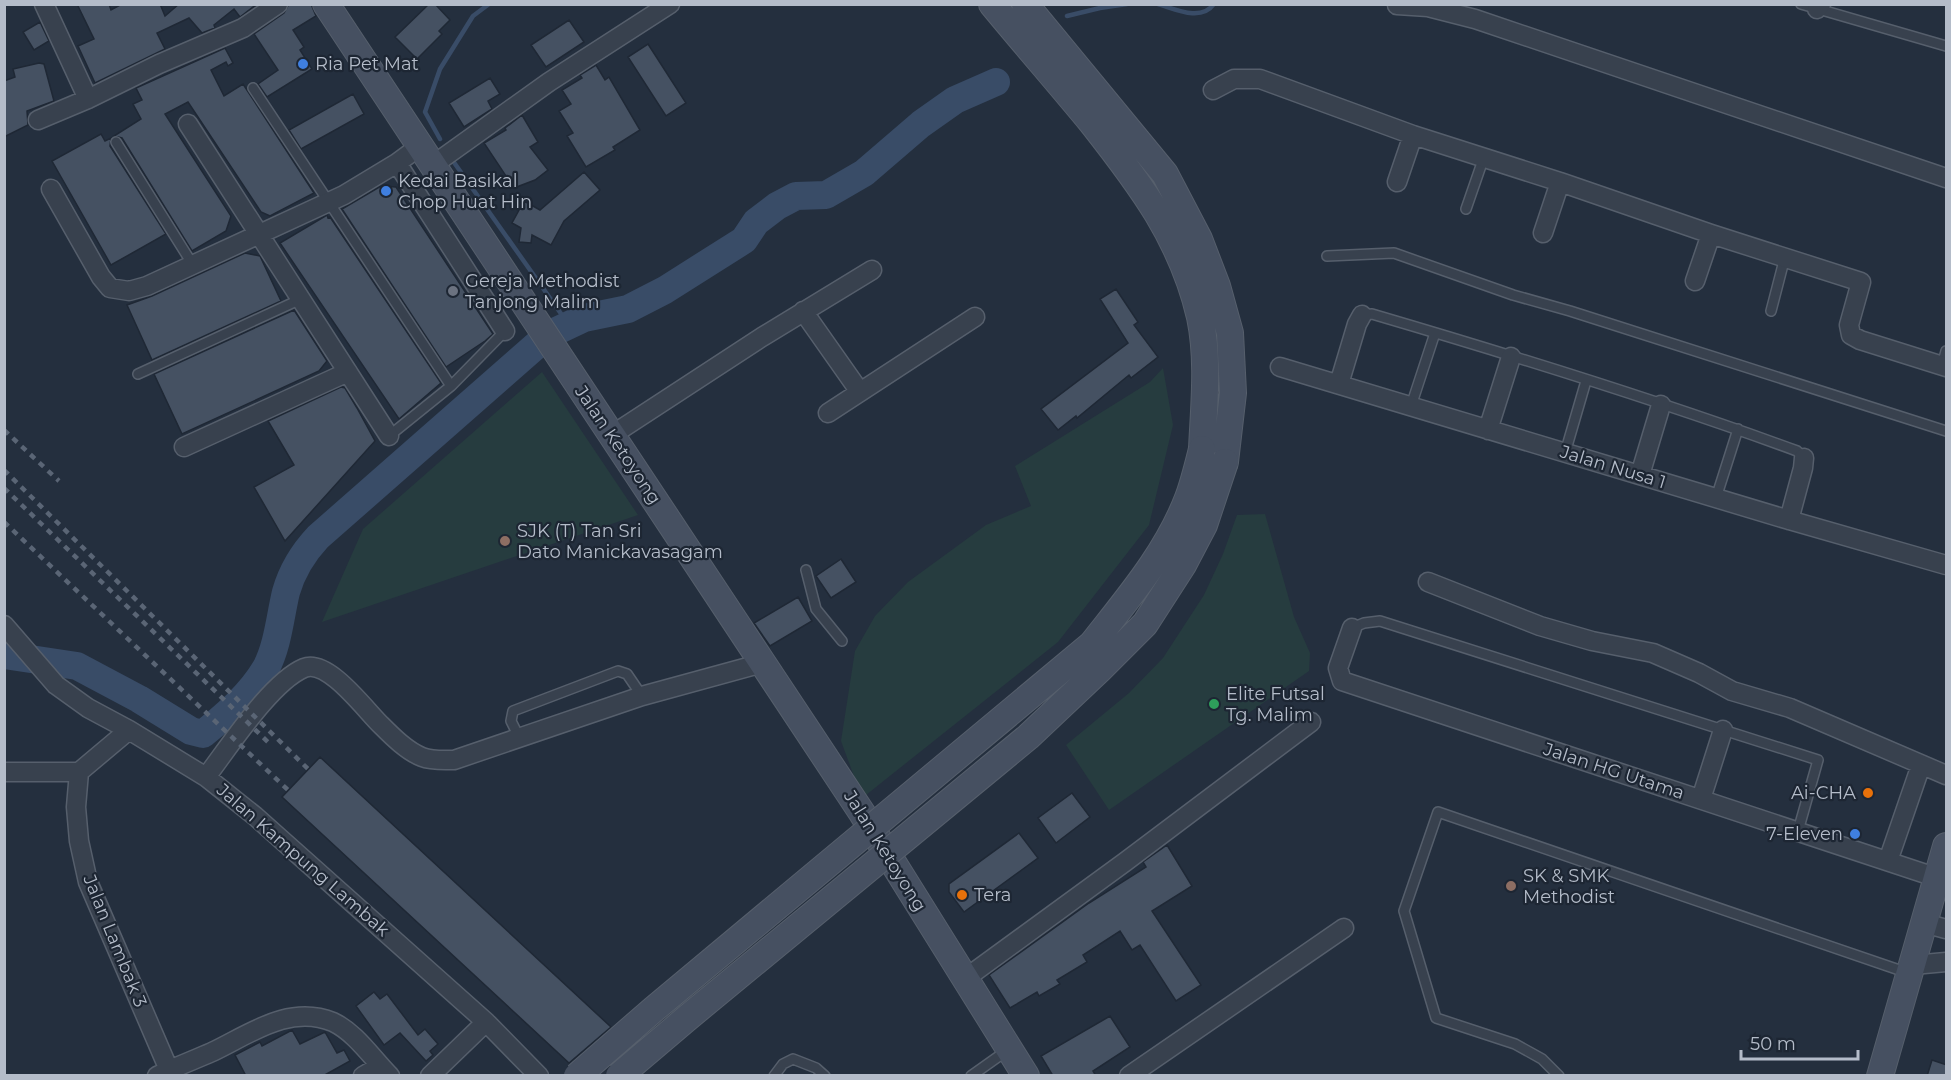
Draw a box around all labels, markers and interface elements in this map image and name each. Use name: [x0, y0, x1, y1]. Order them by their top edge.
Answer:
place label: Ria Pet Mat: [315, 53, 419, 75]
marker: Ria Pet Mat: [296, 57, 310, 71]
place label: Kedai Basikal Chop Huat Hin: [398, 170, 532, 213]
marker: Kedai Basikal Chop Huat Hin: [379, 184, 393, 198]
place label: Gereja Methodist Tanjong Malim: [465, 270, 620, 313]
marker: Gereja Methodist Tanjong Malim: [446, 284, 460, 298]
street label: Jalan Ketoyong: [570, 381, 666, 509]
street label: Jalan Nusa 1: [1557, 440, 1668, 494]
place label: SJK (T) Tan Sri Dato Manickavasagam: [517, 520, 723, 563]
marker: SJK (T) Tan Sri Dato Manickavasagam: [498, 534, 512, 548]
place label: Elite Futsal Tg. Malim: [1226, 683, 1325, 726]
marker: Elite Futsal Tg. Malim: [1207, 697, 1221, 711]
street label: Jalan HG Utama: [1540, 738, 1687, 804]
street label: Jalan Kampung Lambak: [211, 778, 394, 941]
place label: Ai-CHA: [1791, 782, 1856, 804]
street label: Jalan Ketoyong: [838, 786, 931, 916]
marker: Ai-CHA: [1861, 786, 1875, 800]
place label: 7-Eleven: [1766, 823, 1843, 845]
marker: 7-Eleven: [1848, 827, 1862, 841]
place label: SK & SMK Methodist: [1523, 865, 1615, 908]
street label: Jalan Lambak 3: [78, 871, 152, 1010]
marker: SK & SMK Methodist: [1504, 879, 1518, 893]
place label: Tera: [974, 884, 1011, 906]
marker: Tera: [955, 888, 969, 902]
scale bar: [1741, 1023, 1858, 1061]
text: 50 m: [1750, 1033, 1796, 1055]

